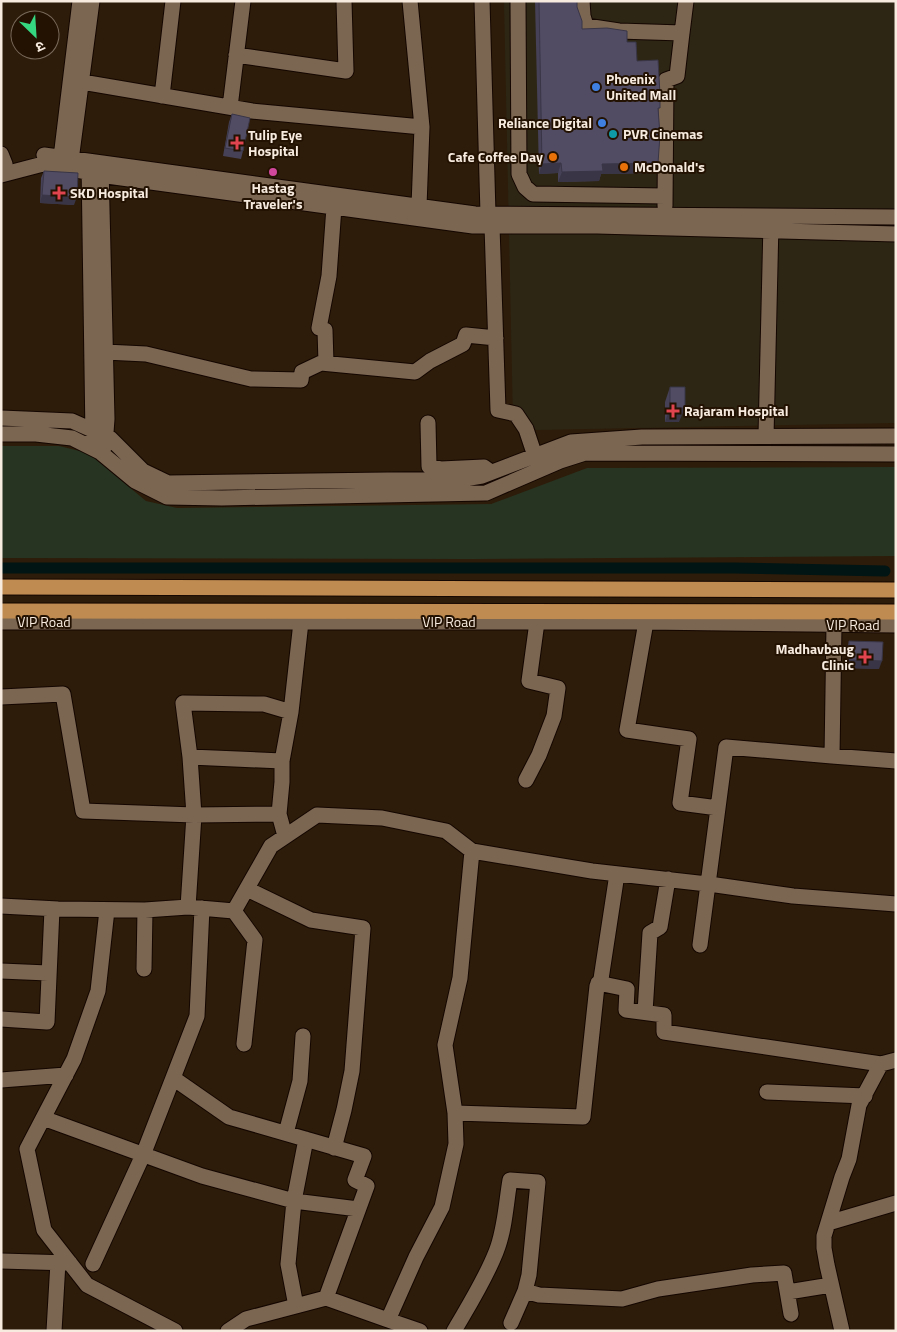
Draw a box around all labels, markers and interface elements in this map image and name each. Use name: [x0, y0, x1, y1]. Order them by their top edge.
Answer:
north arrow: [10, 10, 60, 60]
text: उ: [32, 36, 49, 59]
place label: Phoenix United Mall: [606, 68, 676, 105]
marker: Phoenix United Mall: [590, 81, 602, 93]
place label: Reliance Digital: [498, 112, 592, 133]
marker: Reliance Digital: [596, 117, 608, 129]
place label: PVR Cinemas: [623, 123, 703, 144]
place label: Tulip Eye Hospital: [248, 124, 302, 161]
marker: PVR Cinemas: [607, 128, 619, 140]
marker: Tulip Eye Hospital: [230, 136, 244, 150]
place label: Cafe Coffee Day: [448, 146, 543, 167]
marker: Cafe Coffee Day: [547, 151, 559, 163]
place label: McDonald's: [634, 156, 705, 177]
marker: McDonald's: [618, 161, 630, 173]
marker: Hastag Traveler's: [267, 166, 279, 178]
place label: Hastag Traveler's: [243, 177, 303, 214]
place label: SKD Hospital: [70, 182, 149, 203]
marker: SKD Hospital: [52, 186, 66, 200]
place label: Rajaram Hospital: [684, 400, 788, 421]
marker: Rajaram Hospital: [666, 404, 680, 418]
street label: VIP Road: [17, 611, 71, 632]
street label: VIP Road: [422, 611, 476, 632]
street label: VIP Road: [826, 614, 880, 635]
place label: Madhavbaug Clinic: [775, 638, 855, 675]
marker: Madhavbaug Clinic: [858, 650, 872, 664]

